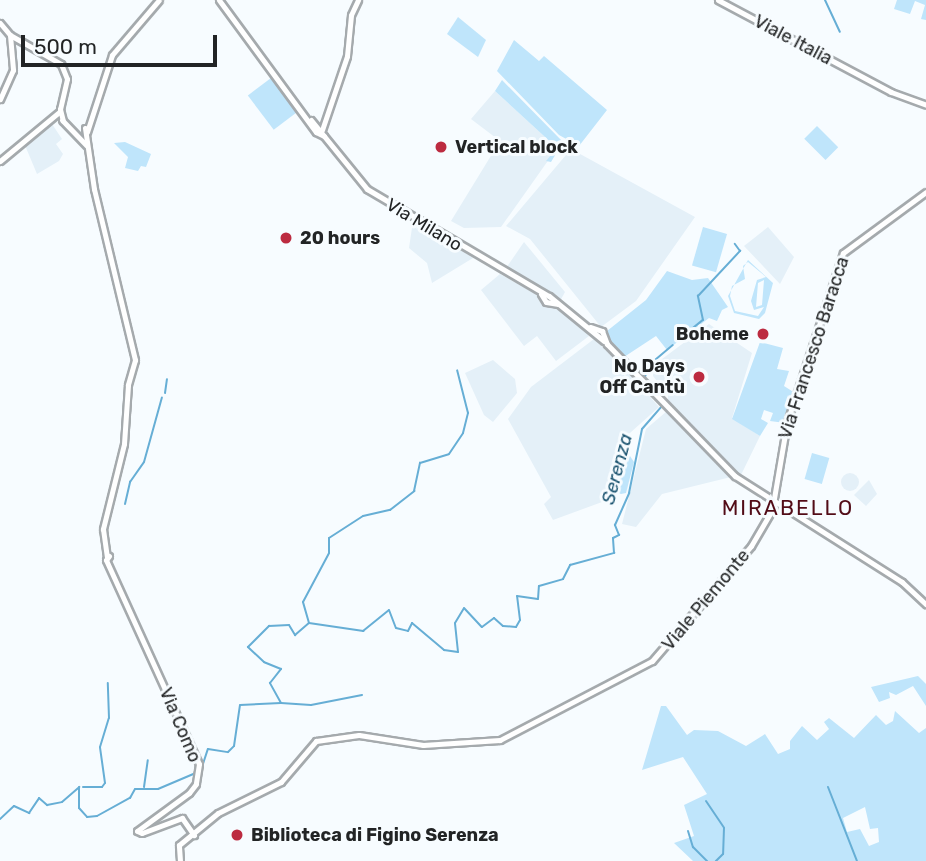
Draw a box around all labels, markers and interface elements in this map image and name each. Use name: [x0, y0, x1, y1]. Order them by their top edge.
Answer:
street label: Viale Italia: [750, 10, 836, 70]
scale bar: [24, 21, 220, 65]
text: 500 m: [34, 34, 97, 59]
place label: Vertical block: [455, 136, 578, 158]
marker: Vertical block: [433, 139, 449, 155]
street label: Via Milano: [382, 194, 466, 256]
place label: 20 hours: [300, 227, 380, 249]
marker: 20 hours: [278, 230, 294, 246]
street label: Via Francesco Baracca: [774, 254, 854, 442]
place label: Boheme: [676, 323, 749, 345]
marker: Boheme: [755, 326, 771, 342]
place label: No Days Off Cantù: [599, 356, 685, 398]
marker: No Days Off Cantù: [691, 369, 707, 385]
water label: Serenza: [597, 431, 637, 507]
district label: MIRABELLO: [723, 495, 853, 521]
street label: Viale Piemonte: [658, 545, 754, 655]
street label: Via Como: [155, 684, 205, 766]
place label: Biblioteca di Figino Serenza: [251, 824, 499, 846]
marker: Biblioteca di Figino Serenza: [229, 827, 245, 843]

